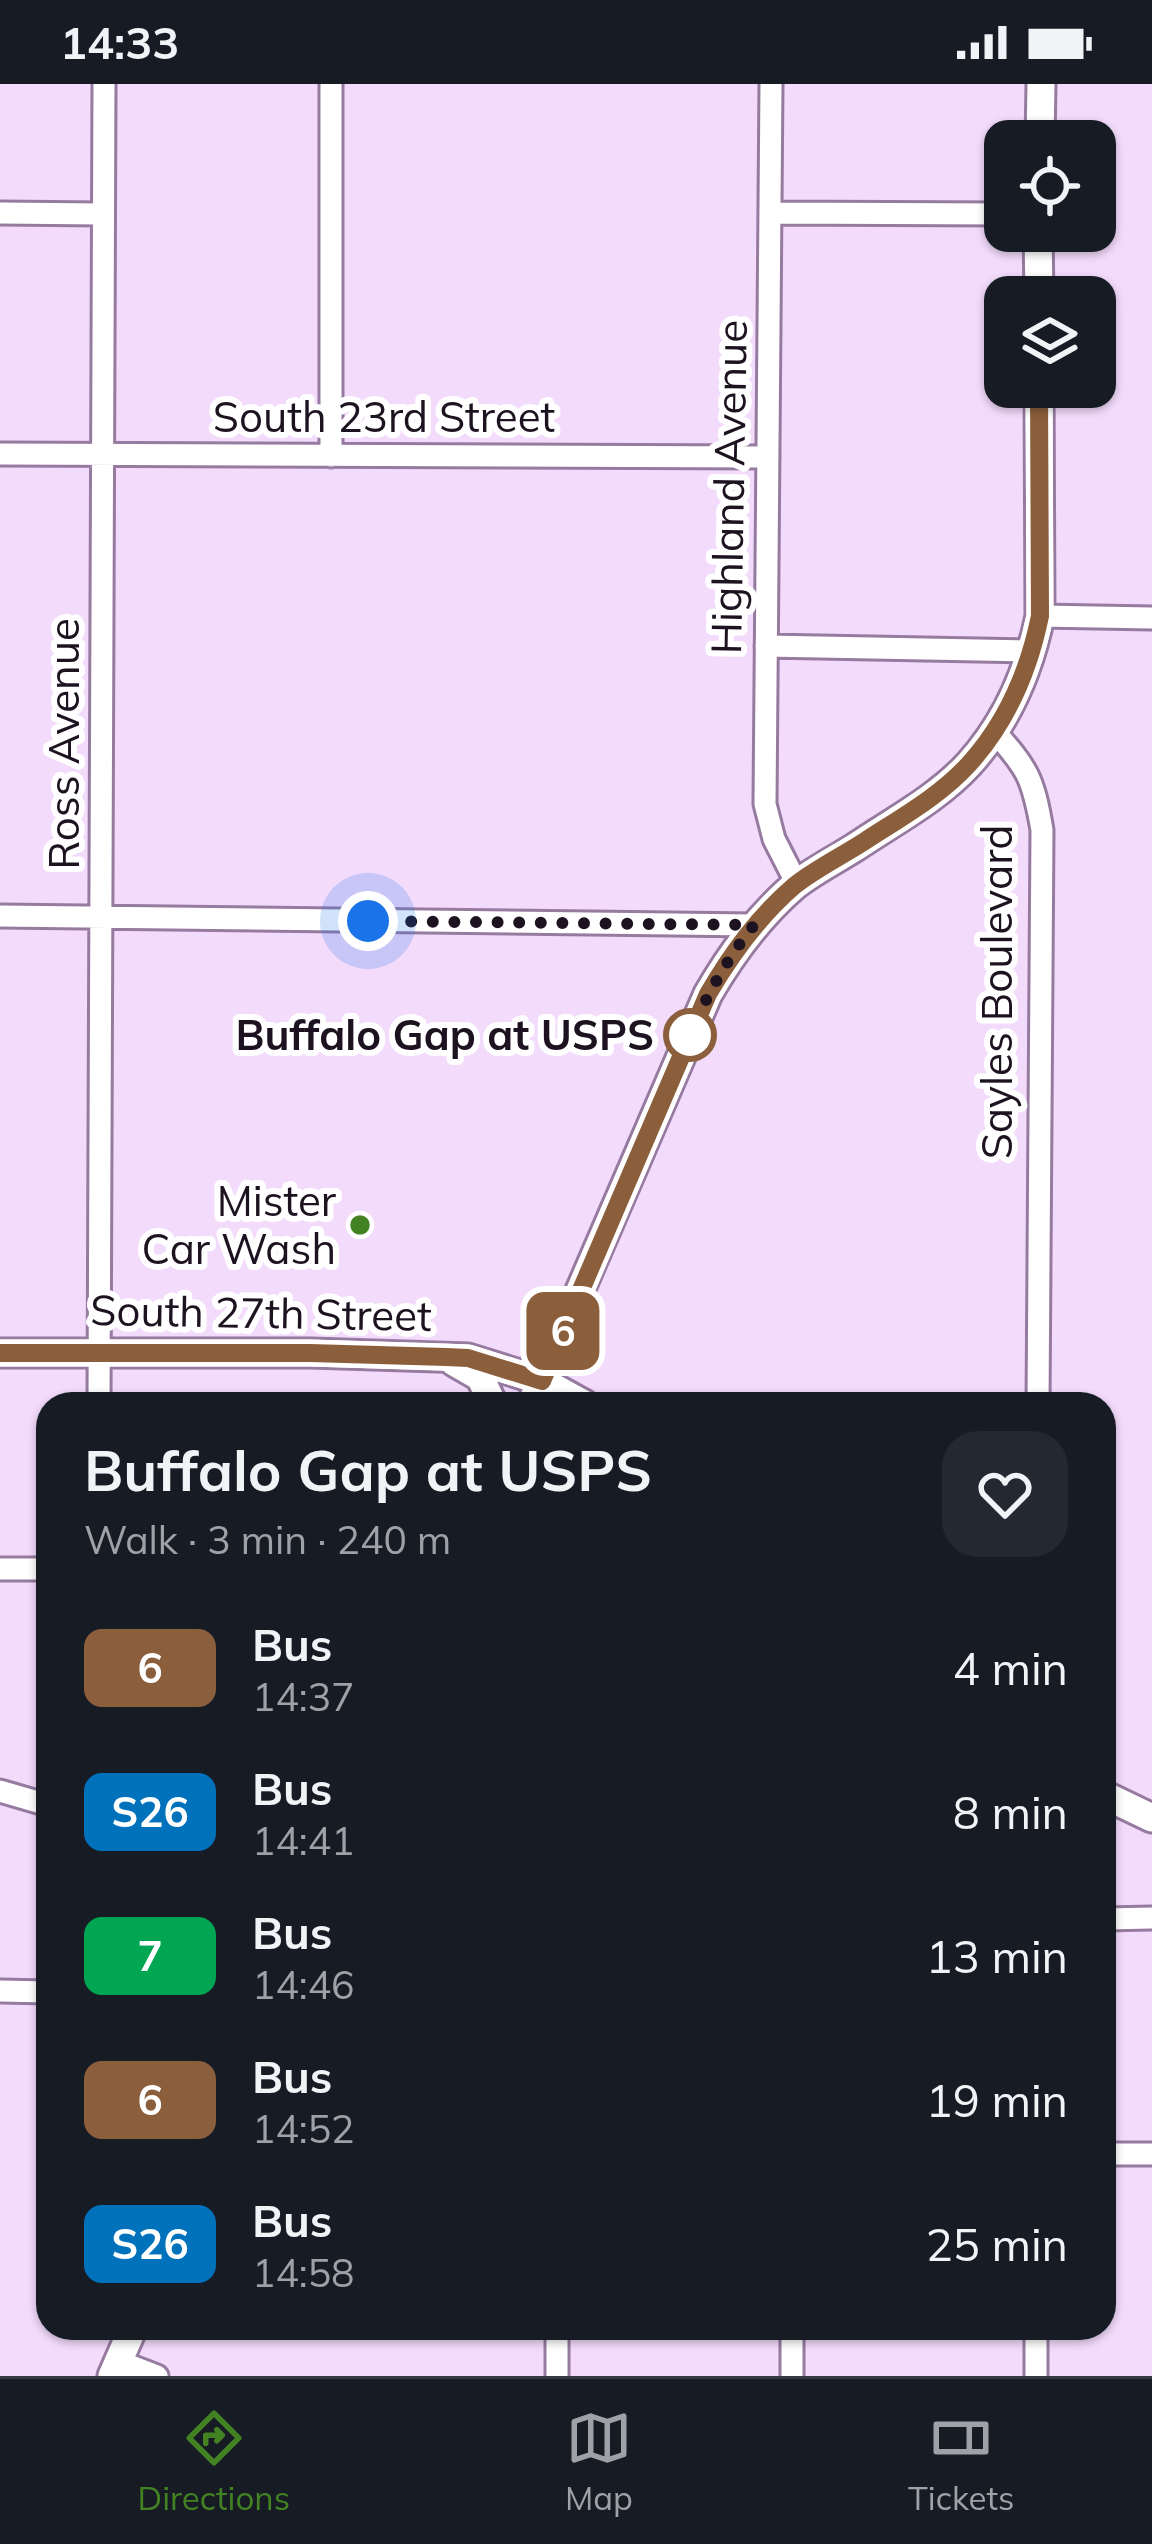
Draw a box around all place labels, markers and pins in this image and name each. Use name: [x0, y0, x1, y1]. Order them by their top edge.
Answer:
place label: Buffalo Gap at USPS: [236, 1008, 654, 1061]
marker: Buffalo Gap at USPS: [665, 1010, 715, 1060]
place label: Mister Car Wash: [142, 1174, 337, 1275]
marker: Mister Car Wash: [347, 1212, 373, 1238]

